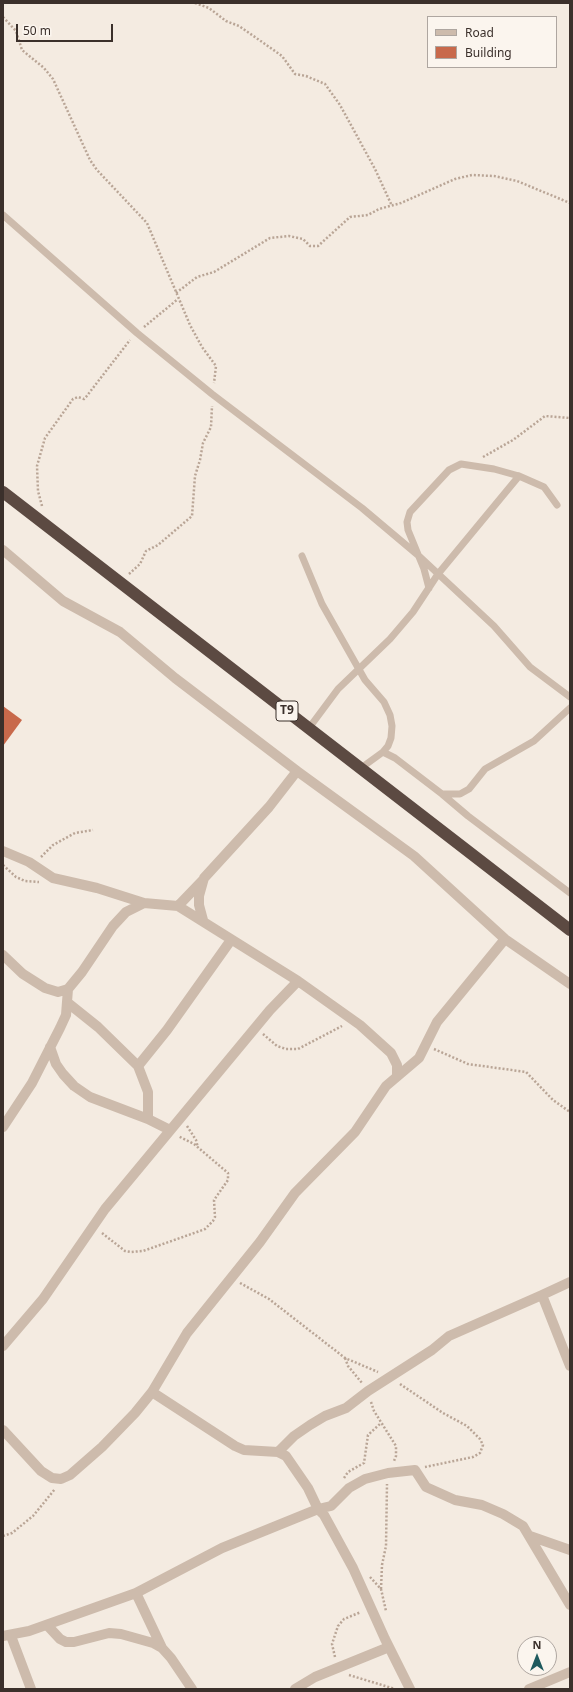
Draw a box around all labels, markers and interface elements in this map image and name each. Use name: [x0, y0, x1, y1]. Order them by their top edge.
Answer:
scale bar: [18, 16, 115, 42]
legend: [427, 16, 557, 68]
text: 50 m: [23, 22, 51, 39]
text: Road: [465, 24, 494, 41]
text: Building: [465, 44, 512, 61]
road number: T9: [276, 701, 298, 721]
north arrow: [517, 1636, 557, 1676]
text: N: [533, 1637, 541, 1652]

